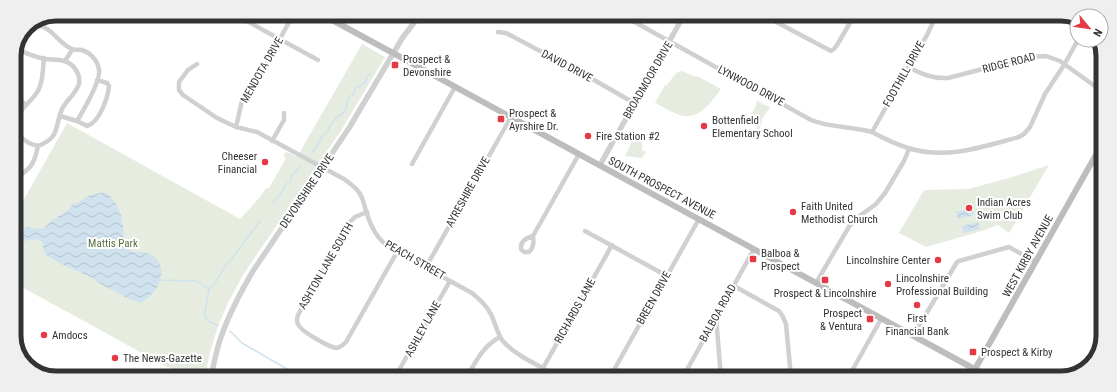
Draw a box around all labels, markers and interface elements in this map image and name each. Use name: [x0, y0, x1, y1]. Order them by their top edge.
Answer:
north arrow: [1069, 8, 1109, 48]
text: N: [1090, 27, 1105, 39]
street label: MENDOTA DRIVE: [238, 34, 286, 105]
street label: BROADMOOR DRIVE: [621, 38, 676, 121]
street label: FOOTHILL DRIVE: [881, 38, 928, 109]
street label: DAVID DRIVE: [539, 47, 595, 85]
street label: RIDGE ROAD: [981, 50, 1037, 76]
place label: Prospect & Devonshire: [403, 53, 451, 79]
marker: Prospect & Devonshire: [390, 60, 400, 70]
street label: LYNWOOD DRIVE: [716, 63, 787, 109]
place label: Prospect & Ayrshire Dr.: [509, 107, 559, 133]
marker: Prospect & Ayrshire Dr.: [496, 114, 506, 124]
place label: Bottenfield Elementary School: [712, 114, 793, 140]
marker: Bottenfield Elementary School: [699, 121, 709, 131]
place label: Fire Station #2: [596, 130, 660, 143]
marker: Fire Station #2: [583, 131, 593, 141]
place label: Cheeser Financial: [218, 150, 258, 176]
street label: DEVONSHIRE DRIVE: [277, 151, 337, 231]
street label: AYRESHIRE DRIVE: [443, 154, 493, 229]
street label: SOUTH PROSPECT AVENUE: [606, 154, 718, 222]
marker: Cheeser Financial: [260, 157, 270, 167]
place label: Indian Acres Swim Club: [977, 196, 1031, 222]
place label: Faith United Methodist Church: [801, 200, 878, 226]
marker: Indian Acres Swim Club: [964, 203, 974, 213]
marker: Faith United Methodist Church: [788, 207, 798, 217]
street label: WEST KIRBY AVENUE: [1000, 212, 1056, 299]
street label: ASHTON LANE SOUTH: [296, 220, 356, 312]
park label: Mattis Park: [88, 237, 138, 250]
street label: PEACH STREET: [383, 238, 448, 283]
place label: Balboa & Prospect: [761, 247, 800, 273]
marker: Balboa & Prospect: [748, 254, 758, 264]
place label: Lincolnshire Center: [846, 254, 931, 267]
marker: Lincolnshire Center: [933, 255, 943, 265]
street label: BREEN DRIVE: [634, 269, 674, 327]
place label: Lincolnshire Professional Building: [896, 272, 988, 298]
marker: Prospect & Lincolnshire: [820, 275, 830, 285]
street label: RICHARDS LANE: [552, 276, 598, 346]
marker: Lincolnshire Professional Building: [883, 279, 893, 289]
street label: BALBOA ROAD: [697, 282, 739, 344]
place label: Prospect & Lincolnshire: [774, 287, 876, 300]
street label: ASHLEY LANE: [402, 298, 444, 359]
marker: First Financial Bank: [912, 300, 922, 310]
place label: Prospect & Ventura: [820, 307, 862, 333]
place label: First Financial Bank: [885, 312, 949, 338]
marker: Prospect & Ventura: [865, 314, 875, 324]
place label: Amdocs: [52, 329, 88, 342]
marker: Amdocs: [39, 330, 49, 340]
place label: Prospect & Kirby: [981, 346, 1053, 359]
marker: Prospect & Kirby: [968, 347, 978, 357]
place label: The News-Gazette: [123, 352, 202, 365]
marker: The News-Gazette: [110, 353, 120, 363]

